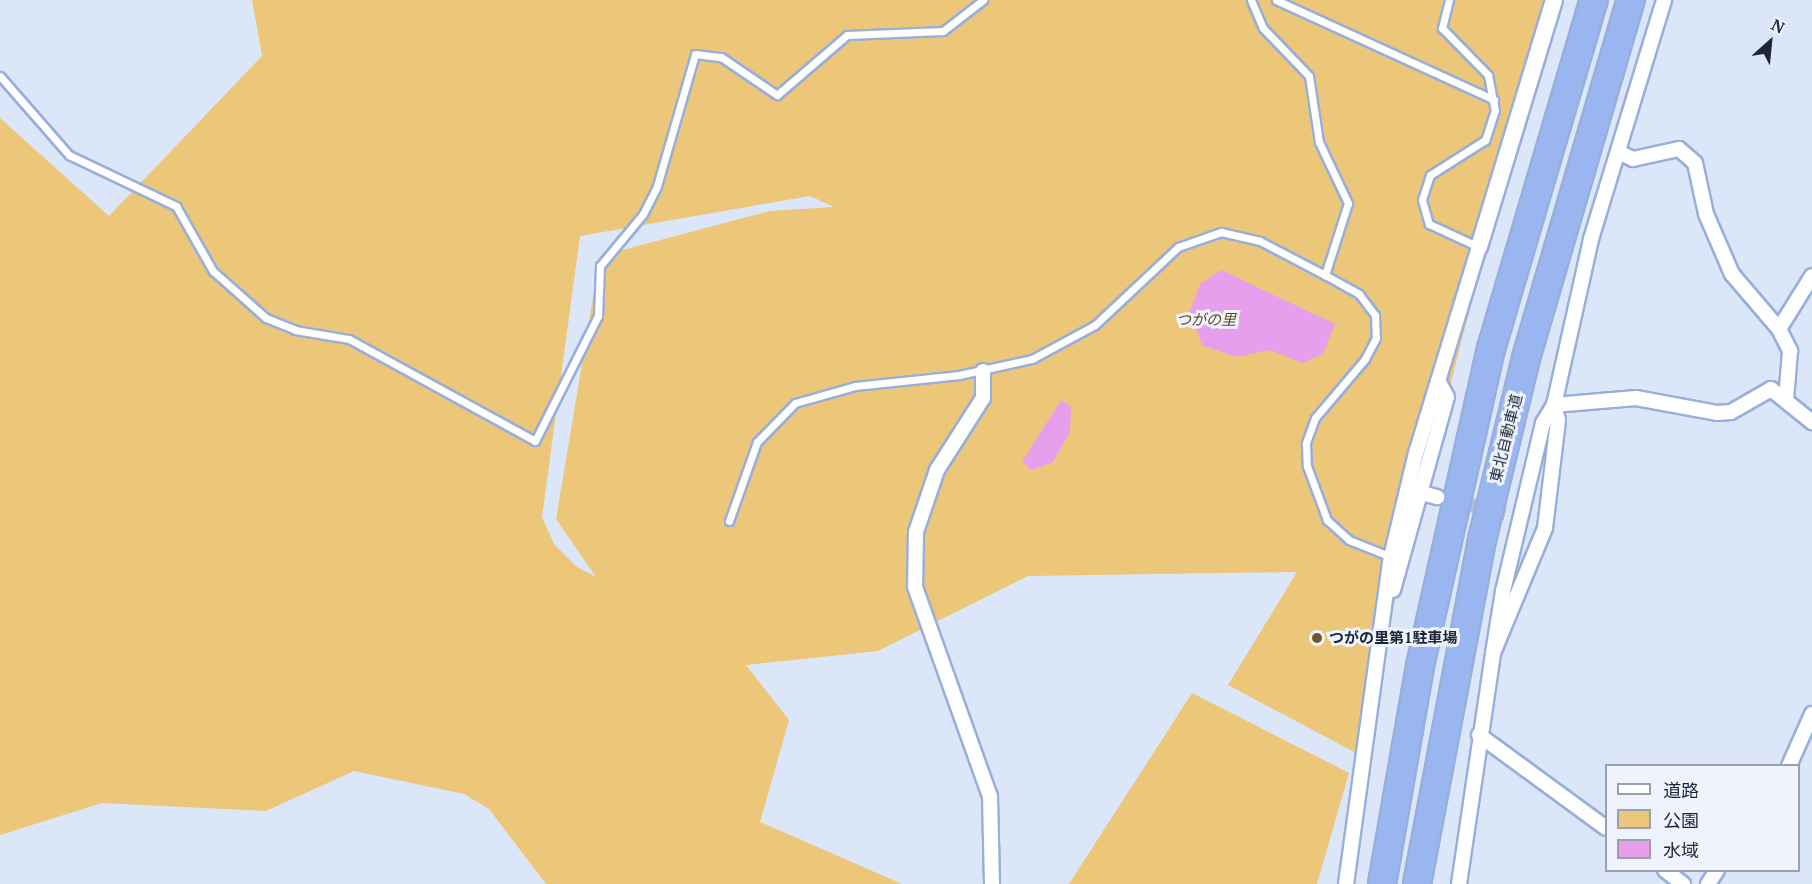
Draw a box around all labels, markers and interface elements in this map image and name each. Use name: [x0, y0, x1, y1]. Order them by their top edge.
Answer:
north arrow: [1740, 12, 1800, 72]
text: N: [1768, 13, 1789, 39]
park label: つがの里: [1176, 311, 1236, 329]
street label: 東北自動車道: [1486, 392, 1526, 484]
place label: つがの里第1駐車場: [1329, 629, 1457, 647]
marker: つがの里第1駐車場: [1310, 631, 1324, 645]
legend: [1605, 764, 1800, 872]
text: 道路: [1663, 778, 1699, 802]
text: 公園: [1663, 808, 1699, 832]
text: 水域: [1663, 838, 1699, 862]

